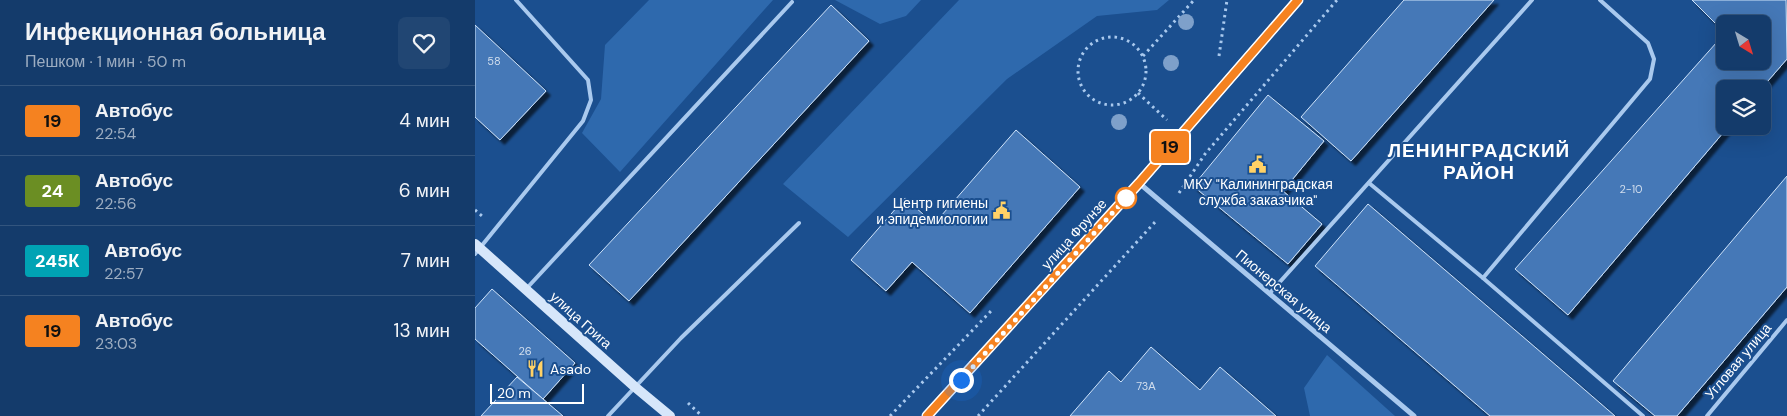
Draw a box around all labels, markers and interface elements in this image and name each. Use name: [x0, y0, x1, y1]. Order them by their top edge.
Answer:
north arrow: [1716, 15, 1771, 70]
map controls: [1716, 15, 1771, 135]
text: Инфекционная больница: [25, 16, 326, 47]
button: heart: [398, 17, 450, 69]
text: Пешком · 1 мин · 50 m: [25, 51, 186, 72]
house number: 58: [487, 54, 501, 68]
button: layers: [1716, 80, 1771, 135]
text: Автобус: [95, 98, 173, 123]
text: 4 мин: [399, 108, 450, 133]
text: 19: [44, 109, 61, 133]
text: 22:54: [95, 123, 136, 144]
line badge: 19: [1147, 131, 1193, 163]
text: 19: [1161, 135, 1179, 159]
district label: ЛЕНИНГРАДСКИЙ РАЙОН: [1388, 138, 1570, 185]
public building icon: МКУ "Калининградская служба заказчика": [1248, 154, 1268, 174]
text: Автобус: [95, 168, 173, 193]
place label: МКУ "Калининградская служба заказчика": [1183, 175, 1333, 209]
text: 6 мин: [399, 178, 450, 203]
text: 24: [42, 179, 63, 203]
house number: 2-10: [1619, 182, 1643, 196]
unlabelled marker: [1115, 187, 1137, 209]
text: 22:56: [95, 193, 136, 214]
place label: Центр гигиены и эпидемиологии: [876, 194, 988, 228]
street label: улица Фрунзе: [1037, 195, 1111, 273]
public building icon: Центр гигиены и эпидемиологии: [992, 201, 1012, 221]
text: Автобус: [104, 238, 182, 263]
street label: Пионерская улица: [1232, 246, 1336, 337]
text: 7 мин: [401, 248, 450, 273]
text: 245К: [35, 249, 79, 273]
text: 22:57: [104, 263, 144, 284]
street label: улица Грига: [546, 287, 616, 353]
text: Автобус: [95, 308, 173, 333]
text: 13 мин: [394, 318, 450, 343]
text: 19: [44, 319, 61, 343]
street label: Угловая улица: [1701, 319, 1775, 403]
text: 23:03: [95, 333, 137, 354]
house number: 26: [518, 344, 532, 358]
restaurant icon: Asado: [526, 359, 546, 379]
place label: Asado: [550, 360, 591, 378]
your location: [949, 368, 974, 393]
house number: 73А: [1136, 379, 1156, 393]
scale bar: [490, 381, 584, 404]
text: 20 m: [497, 384, 531, 402]

